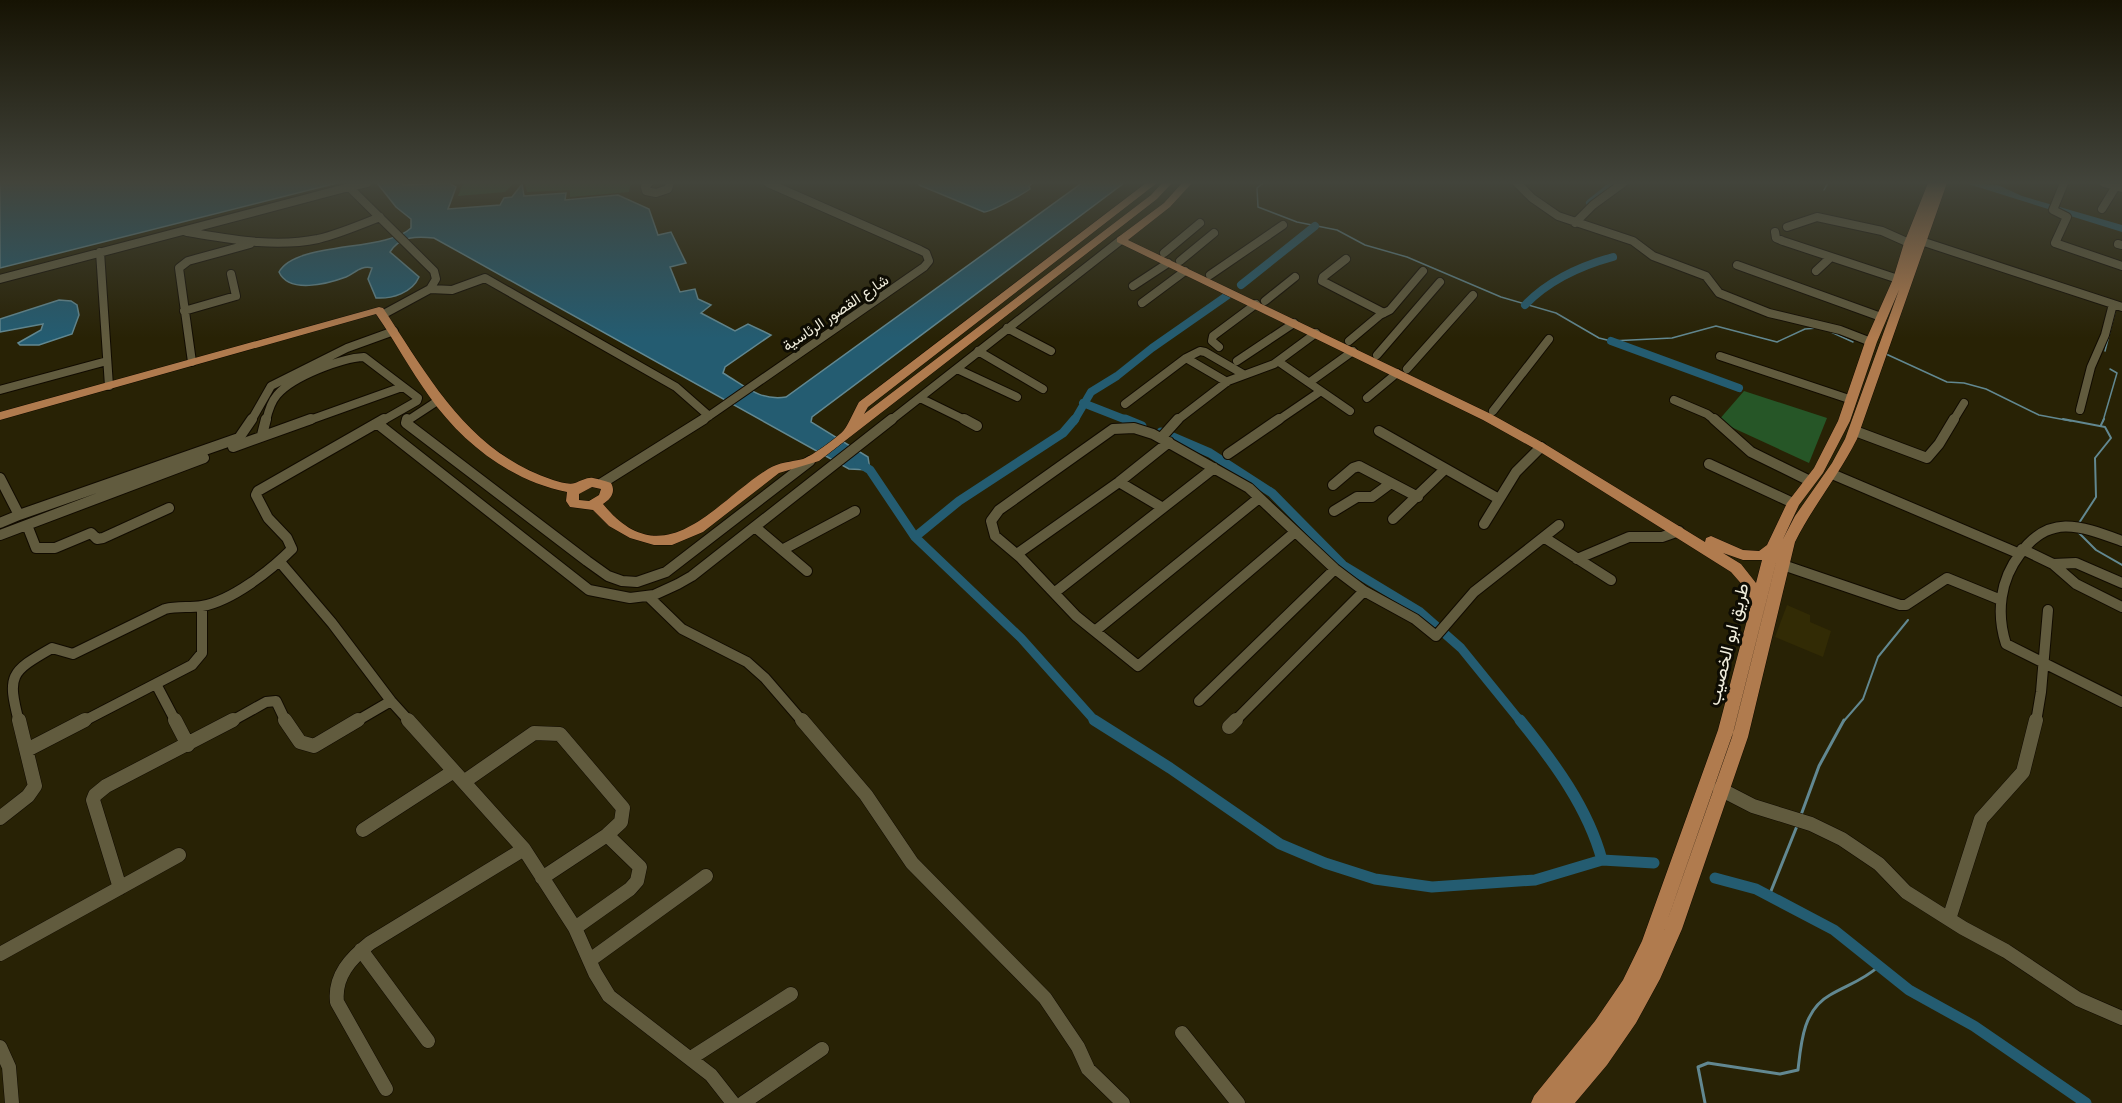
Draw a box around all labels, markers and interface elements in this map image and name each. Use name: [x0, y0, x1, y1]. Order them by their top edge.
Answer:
street label: شارع القصور الرئاسية: [778, 269, 893, 357]
street label: طريق ابو الخصيب: [1700, 580, 1754, 708]

